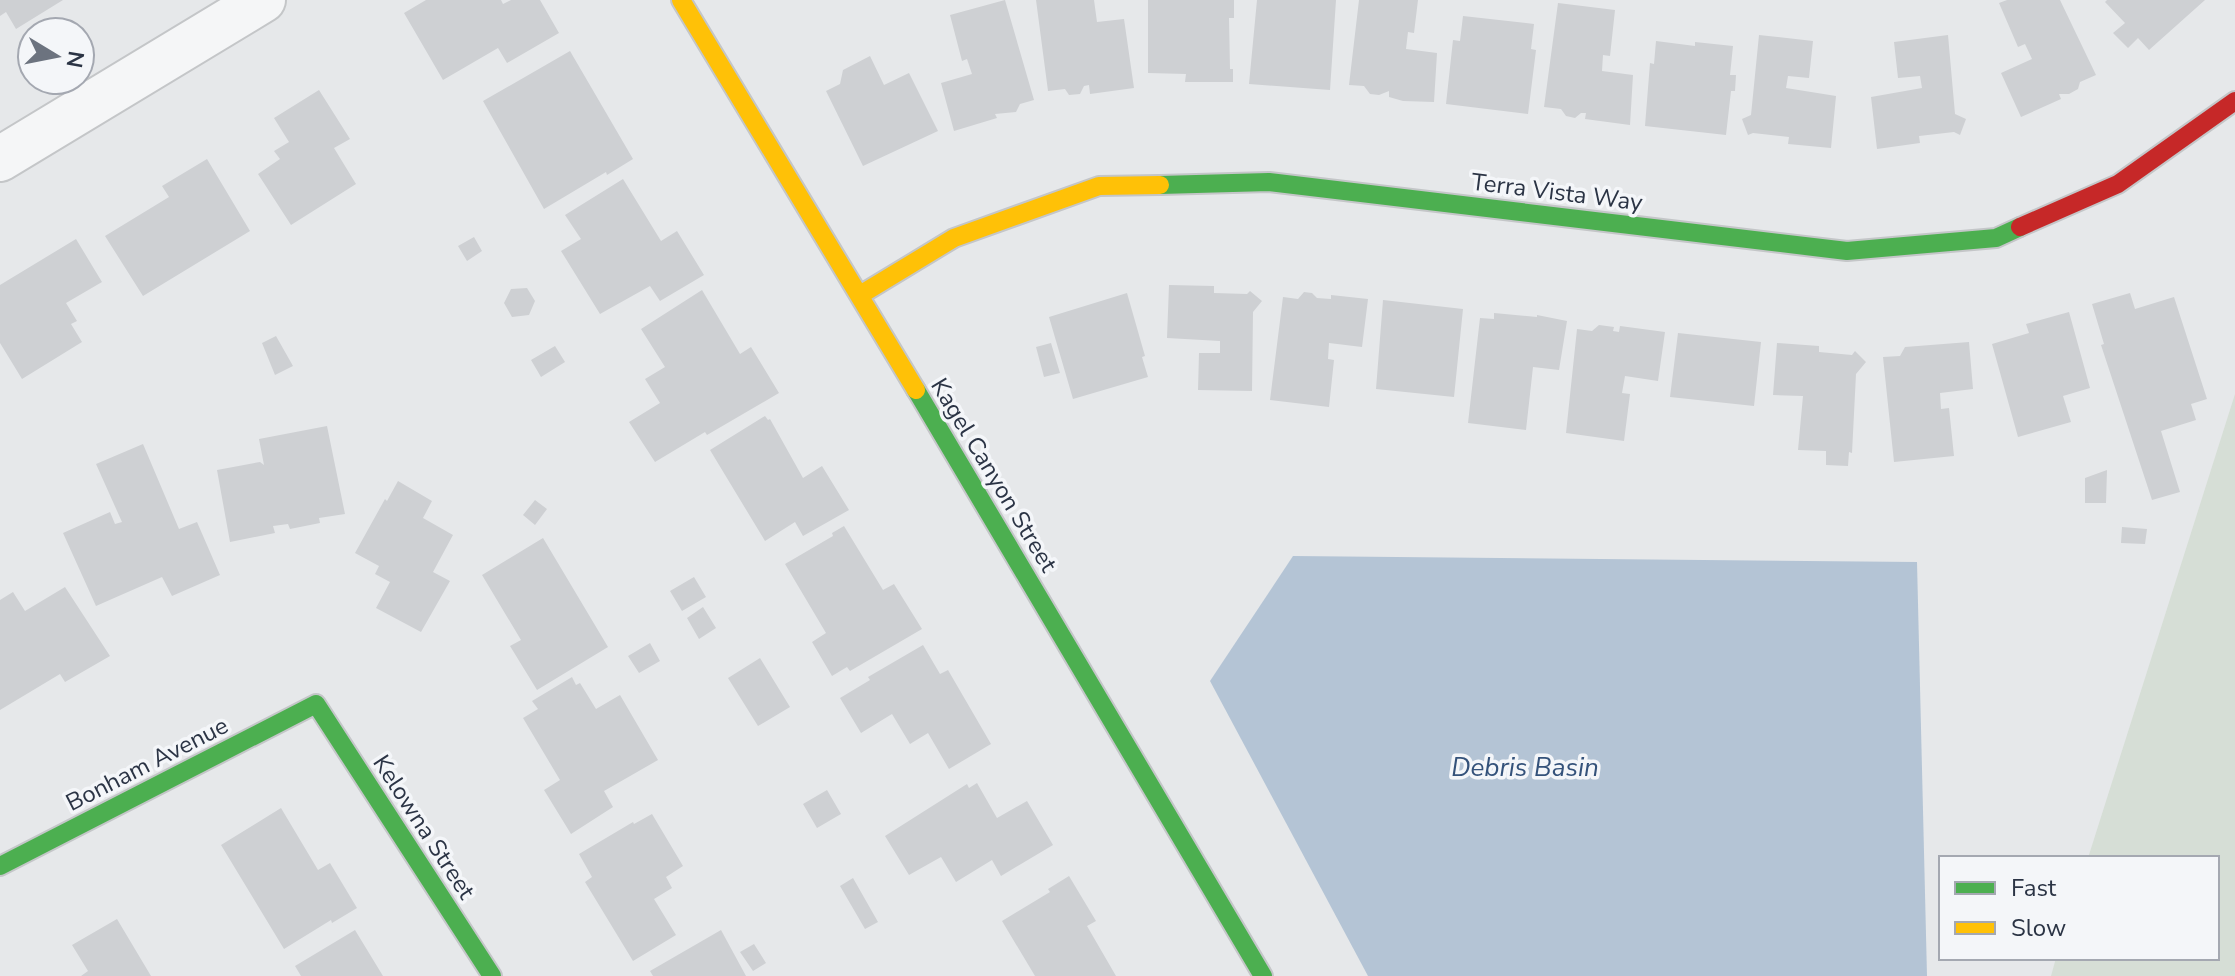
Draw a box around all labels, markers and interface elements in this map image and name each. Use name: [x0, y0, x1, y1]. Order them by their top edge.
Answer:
north arrow: [16, 16, 96, 96]
text: N: [59, 49, 91, 70]
street label: Terra Vista Way: [1470, 166, 1645, 218]
street label: Kagel Canyon Street: [923, 372, 1065, 578]
street label: Bonham Avenue: [60, 709, 234, 819]
street label: Kelowna Street: [365, 749, 483, 906]
water label: Debris Basin: [1451, 750, 1599, 785]
legend: [1939, 856, 2219, 960]
text: Fast: [2011, 872, 2057, 904]
text: Slow: [2011, 912, 2066, 944]

